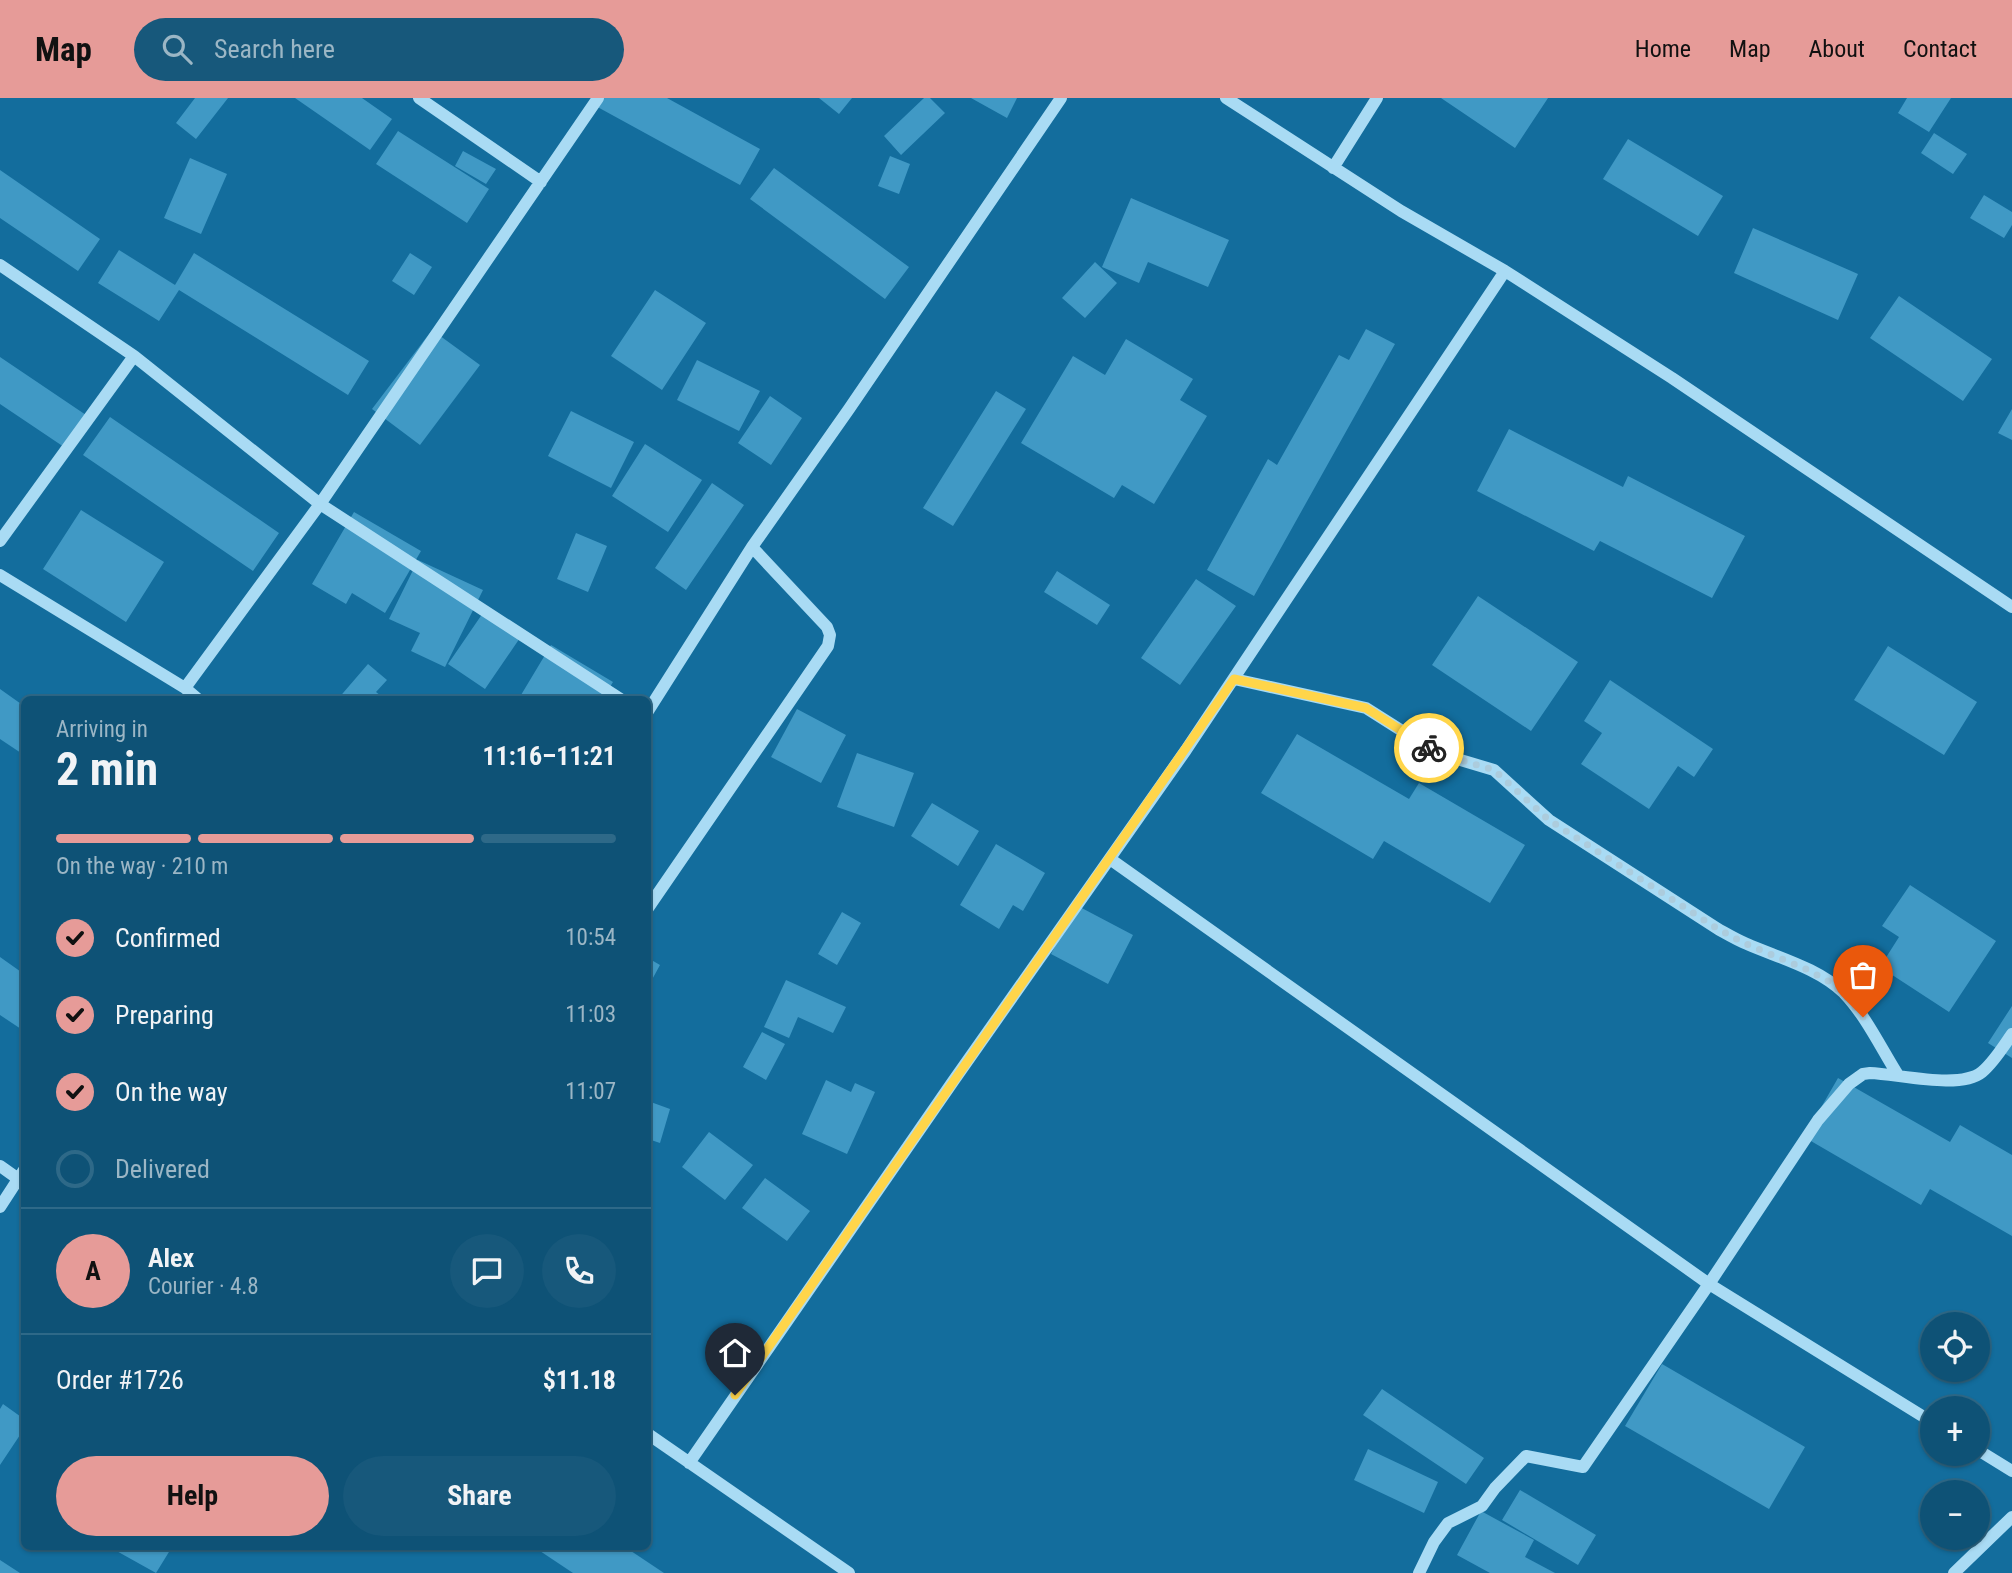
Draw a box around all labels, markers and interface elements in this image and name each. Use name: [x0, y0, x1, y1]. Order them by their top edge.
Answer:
search box: [134, 18, 624, 81]
text: Map: [35, 30, 92, 69]
icon: search: [158, 30, 196, 68]
text: Search here: [214, 34, 335, 64]
text: Home: [1635, 35, 1691, 63]
text: Map: [1729, 35, 1771, 63]
text: About: [1809, 35, 1865, 63]
text: Contact: [1903, 35, 1977, 63]
courier: [1394, 713, 1464, 783]
text: Arriving in: [56, 716, 148, 743]
icon: bike: [1410, 729, 1448, 767]
text: 11:16–11:21: [482, 741, 616, 771]
text: 2 min: [56, 742, 158, 796]
text: On the way · 210 m: [56, 853, 228, 880]
icon: check: [56, 919, 94, 957]
text: Confirmed: [115, 923, 221, 953]
text: 10:54: [565, 924, 616, 951]
pin: [1833, 945, 1893, 1017]
icon: bag: [1844, 956, 1882, 994]
icon: check: [56, 996, 94, 1034]
text: Preparing: [115, 1000, 214, 1030]
text: 11:03: [565, 1001, 616, 1028]
icon: check: [56, 1073, 94, 1111]
text: On the way: [115, 1077, 228, 1107]
text: 11:07: [565, 1078, 616, 1105]
text: Delivered: [115, 1154, 210, 1184]
button: chat: [450, 1234, 524, 1308]
button: phone: [542, 1234, 616, 1308]
text: Alex: [148, 1243, 194, 1273]
text: A: [85, 1256, 101, 1286]
text: Courier · 4.8: [148, 1273, 259, 1300]
map controls: [1920, 1312, 1990, 1550]
button: locate: [1920, 1312, 1990, 1382]
pin: [705, 1323, 765, 1395]
icon: home: [716, 1334, 754, 1372]
text: Order #1726: [56, 1365, 184, 1395]
text: $11.18: [543, 1365, 616, 1395]
button: +: [1920, 1396, 1990, 1466]
button: Help: [56, 1456, 329, 1536]
button: Share: [343, 1456, 616, 1536]
button: −: [1920, 1480, 1990, 1550]

